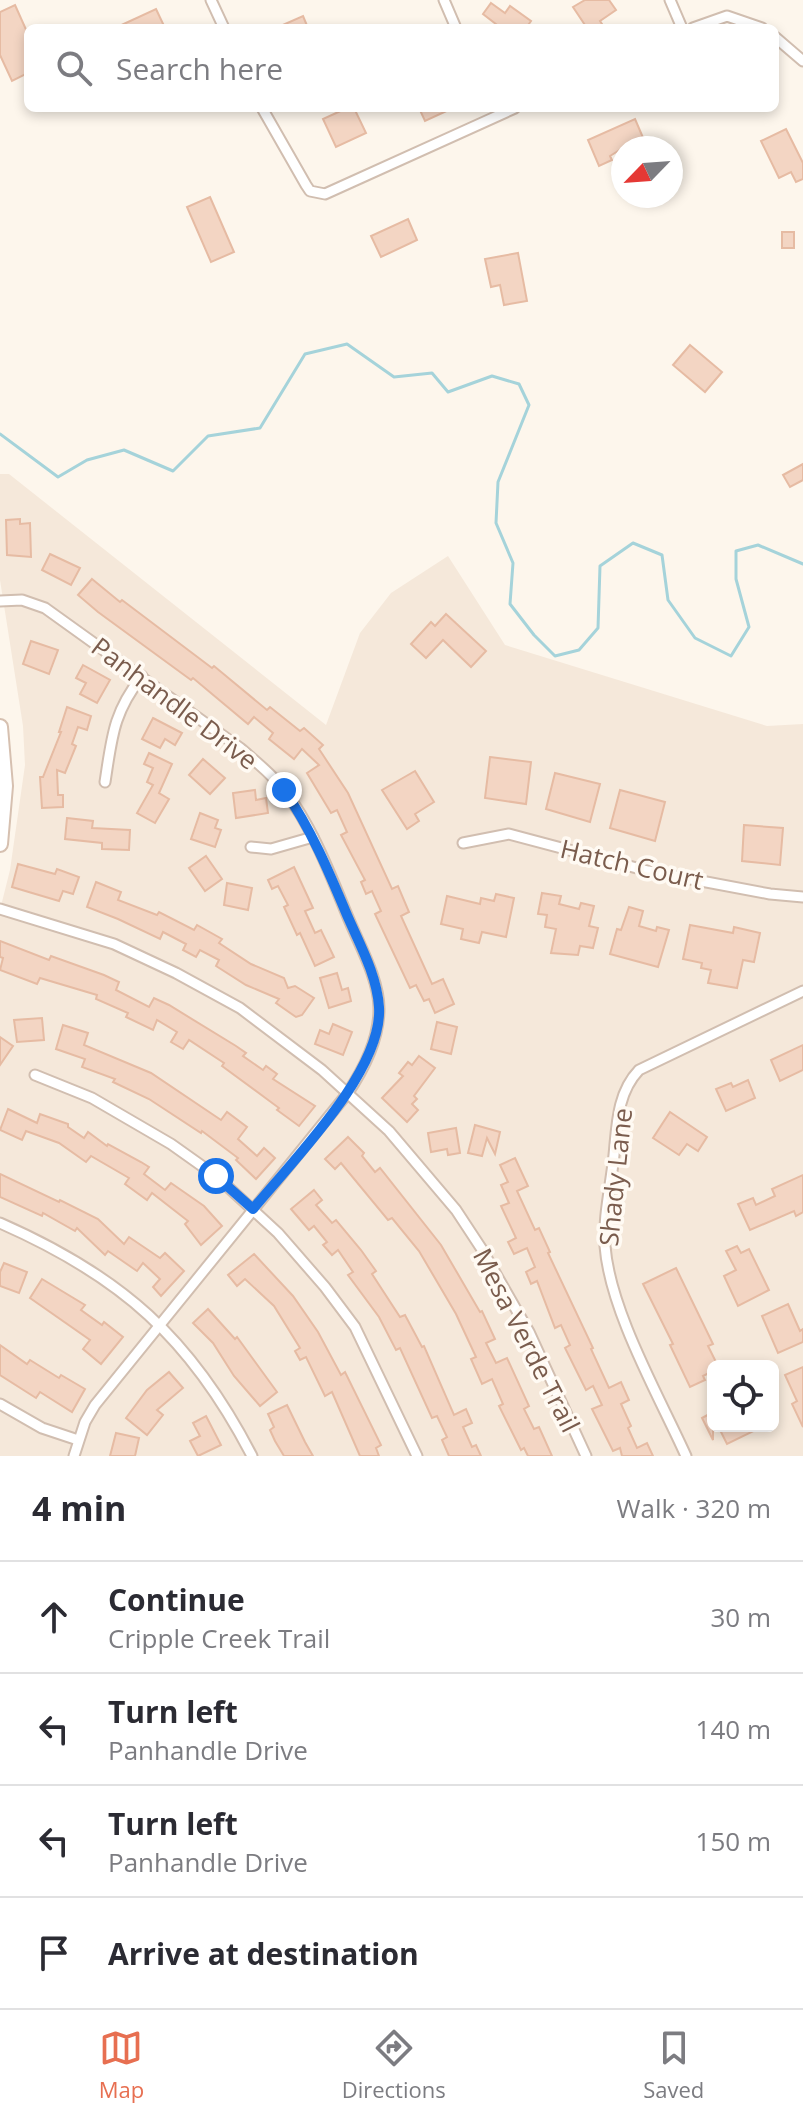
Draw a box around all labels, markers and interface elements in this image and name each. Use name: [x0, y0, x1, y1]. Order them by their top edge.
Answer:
search box: [24, 24, 779, 112]
icon: search: [52, 46, 96, 90]
text: Search here: [116, 48, 283, 89]
north arrow: [611, 136, 683, 208]
street label: Panhandle Drive: [84, 628, 266, 778]
route end: [266, 772, 302, 808]
street label: Hatch Court: [557, 830, 707, 898]
street label: Shady Lane: [590, 1106, 640, 1248]
route start: [198, 1158, 234, 1194]
street label: Mesa Verde Trail: [465, 1242, 589, 1438]
map controls: [707, 1360, 779, 1432]
button: locate: [707, 1360, 779, 1432]
text: 4 min: [32, 1485, 126, 1531]
text: Walk · 320 m: [617, 1490, 771, 1526]
text: Continue: [108, 1579, 245, 1620]
icon: ahead: [32, 1595, 76, 1639]
text: 30 m: [710, 1599, 771, 1635]
text: Cripple Creek Trail: [108, 1620, 330, 1656]
text: Turn left: [108, 1691, 238, 1732]
icon: left: [32, 1707, 76, 1751]
text: 140 m: [696, 1711, 771, 1747]
text: Panhandle Drive: [108, 1732, 308, 1768]
text: Turn left: [108, 1803, 238, 1844]
icon: left: [32, 1819, 76, 1863]
text: 150 m: [696, 1823, 771, 1859]
text: Panhandle Drive: [108, 1844, 308, 1880]
icon: arrive: [32, 1931, 76, 1975]
text: Arrive at destination: [108, 1933, 419, 1974]
tab: Map: [99, 2026, 144, 2104]
tab: Directions: [342, 2026, 446, 2104]
tab: Saved: [643, 2026, 704, 2104]

